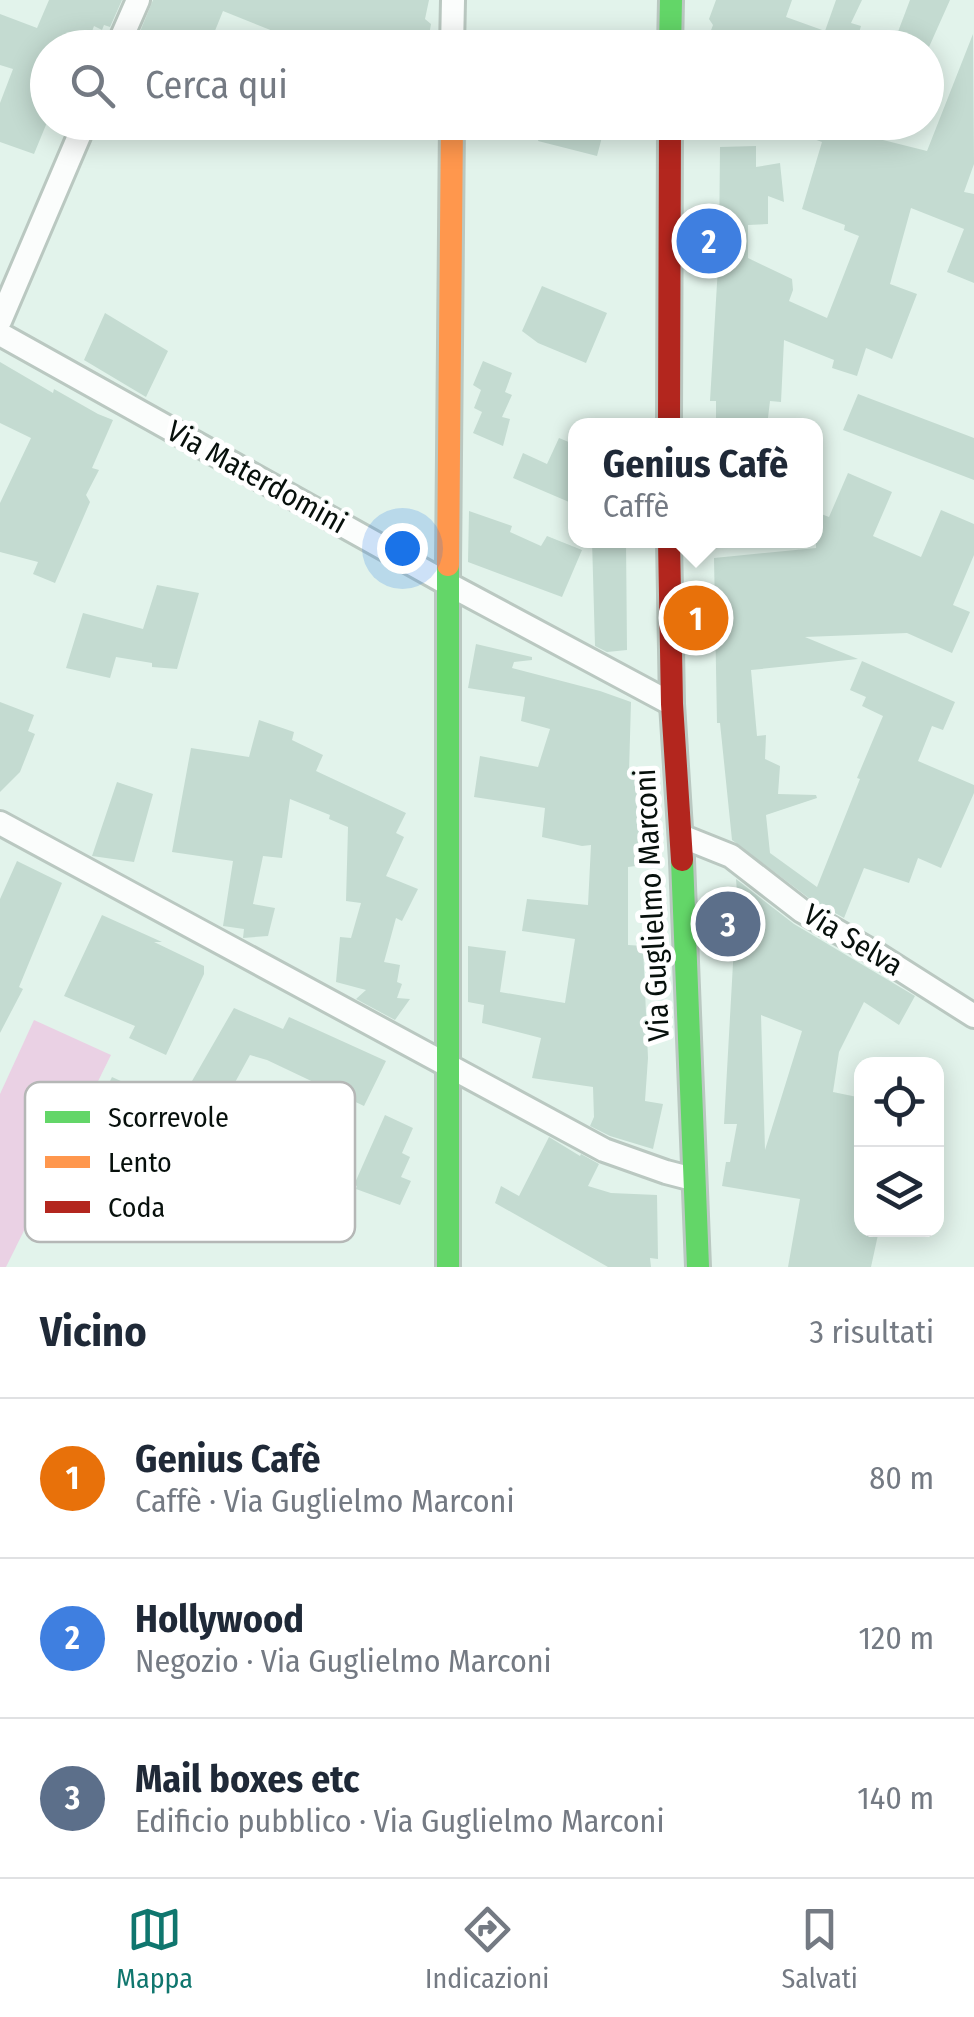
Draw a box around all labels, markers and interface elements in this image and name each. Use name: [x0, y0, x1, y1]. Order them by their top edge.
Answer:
search box: [30, 30, 944, 140]
icon: search: [65, 58, 120, 113]
text: Cerca qui: [145, 62, 288, 108]
pin: 2: [676, 204, 742, 278]
street label: Via Materdomini: [161, 413, 353, 541]
popup: [568, 418, 823, 548]
text: Genius Cafè: [603, 441, 788, 487]
text: Caffè: [603, 487, 669, 525]
your location: [377, 523, 428, 574]
pin: 1: [664, 580, 728, 656]
street label: Via Guglielmo Marconi: [627, 768, 677, 1042]
pin: 3: [696, 886, 760, 962]
street label: Via Selva: [797, 896, 909, 984]
map controls: [854, 1057, 944, 1237]
button: locate: [854, 1057, 944, 1147]
legend: [25, 1082, 355, 1242]
text: Scorrevole: [108, 1101, 229, 1134]
text: Lento: [108, 1146, 172, 1179]
button: layers: [854, 1147, 944, 1237]
text: Coda: [108, 1191, 165, 1224]
text: Vicino: [40, 1307, 147, 1357]
text: 3 risultati: [810, 1313, 934, 1351]
text: Genius Cafè: [135, 1436, 321, 1482]
text: 1: [66, 1459, 79, 1497]
text: 80 m: [869, 1459, 934, 1497]
text: Caffè · Via Guglielmo Marconi: [135, 1482, 514, 1520]
text: Hollywood: [135, 1596, 304, 1642]
text: 2: [65, 1619, 80, 1657]
text: 120 m: [859, 1619, 934, 1657]
text: Negozio · Via Guglielmo Marconi: [135, 1642, 552, 1680]
text: Mail boxes etc: [135, 1756, 359, 1802]
text: 3: [65, 1779, 80, 1817]
text: 140 m: [857, 1779, 934, 1817]
text: Edificio pubblico · Via Guglielmo Marconi: [135, 1802, 664, 1840]
tab: Mappa: [116, 1902, 193, 1995]
tab: Indicazioni: [425, 1902, 549, 1995]
tab: Salvati: [781, 1902, 858, 1995]

